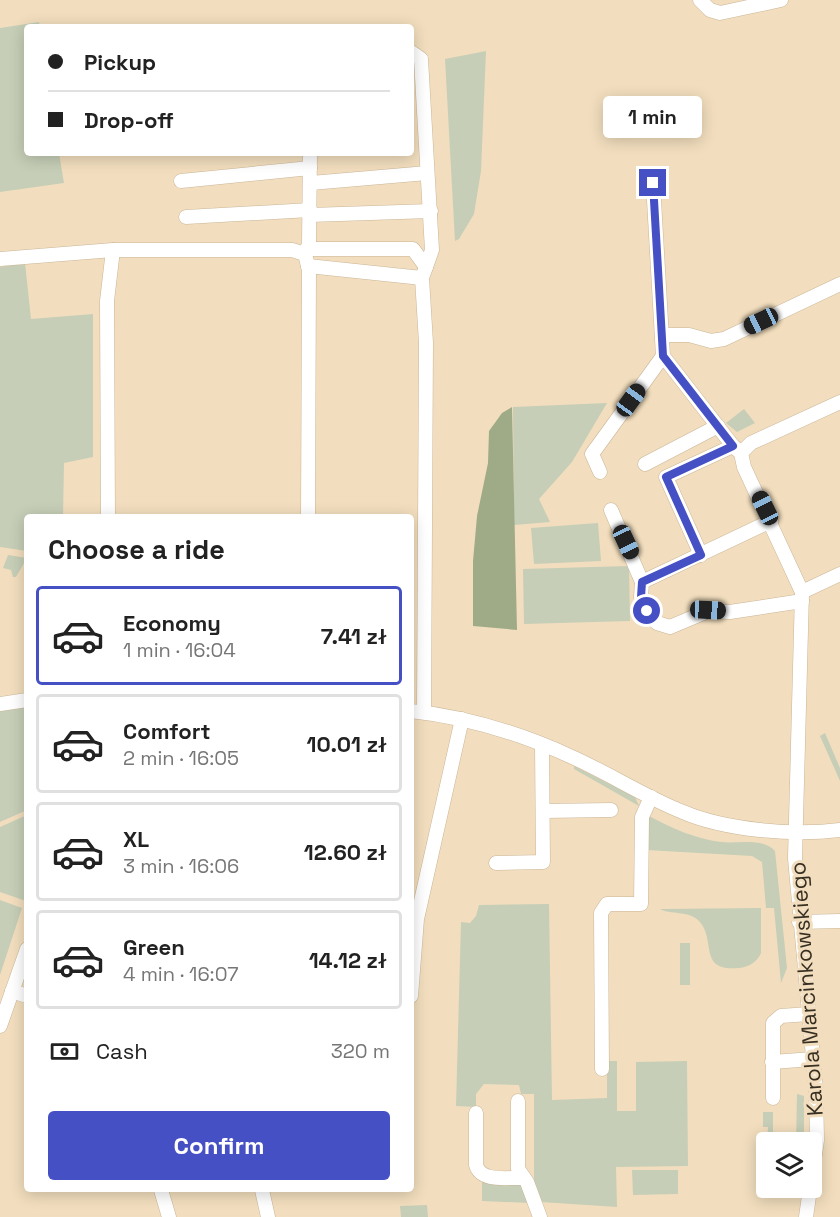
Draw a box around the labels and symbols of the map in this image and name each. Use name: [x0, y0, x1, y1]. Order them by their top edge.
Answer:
callout: 1 min: [604, 96, 702, 138]
route end: [639, 169, 666, 196]
car: [741, 305, 781, 337]
car: [613, 380, 649, 420]
car: [749, 488, 781, 528]
car: [610, 522, 642, 562]
route start: [633, 597, 660, 624]
car: [690, 600, 726, 620]
street label: Karola Marcinkowskiego: [783, 861, 829, 1117]

